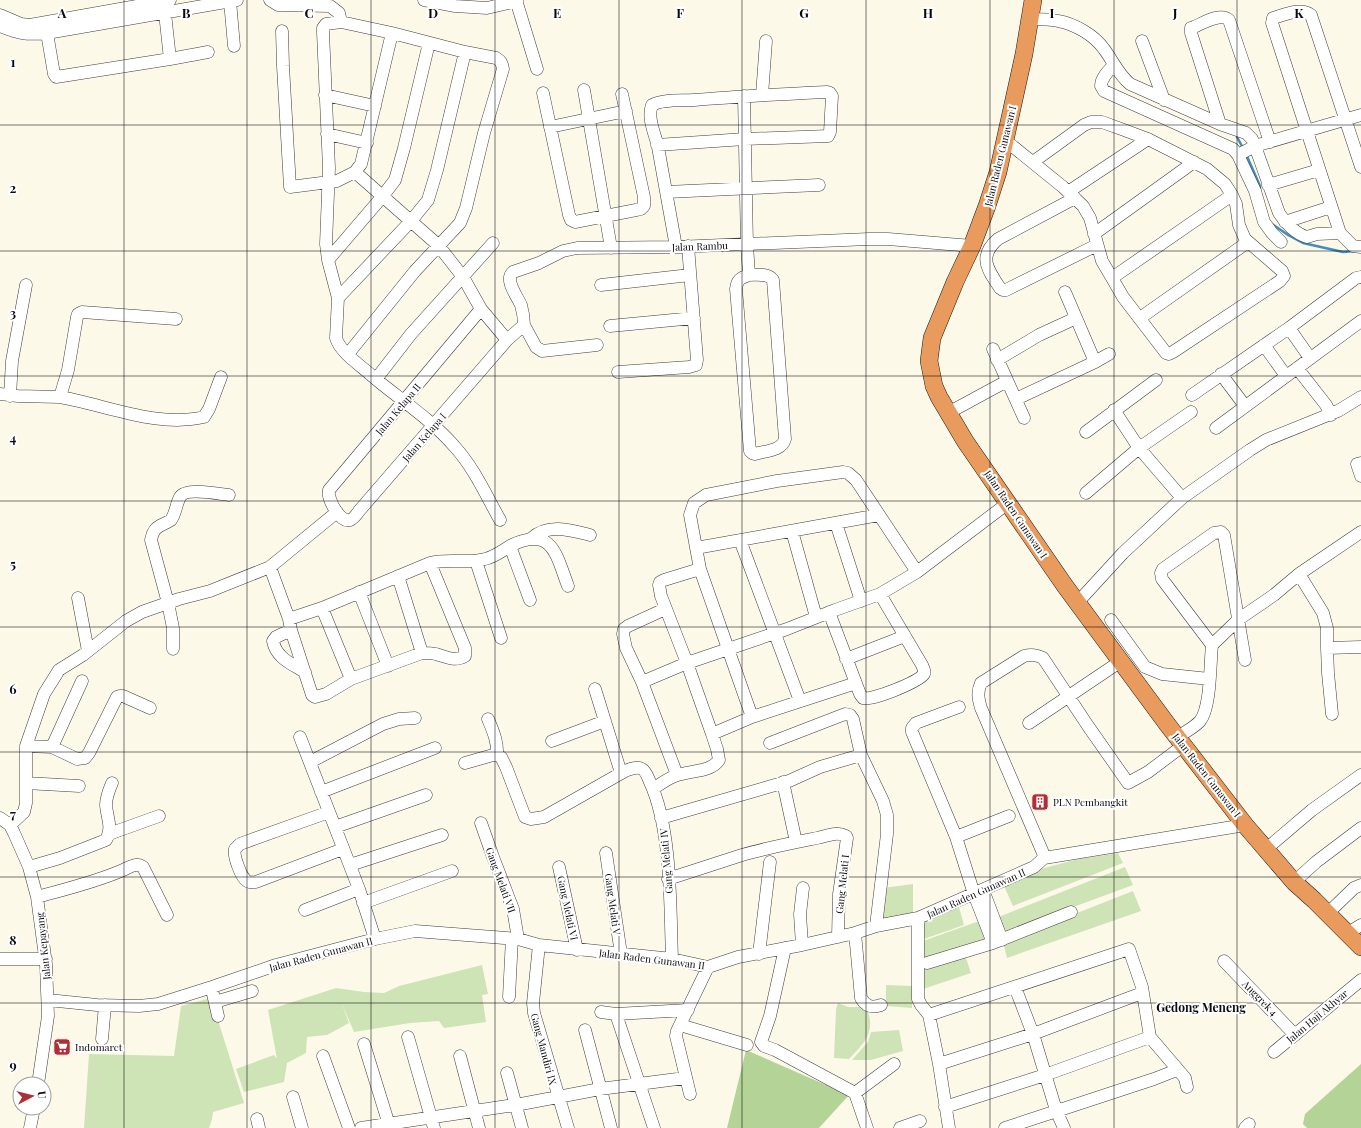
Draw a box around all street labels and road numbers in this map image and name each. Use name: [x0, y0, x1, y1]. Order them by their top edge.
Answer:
street label: Jalan Raden Gunawan I: [980, 104, 1019, 209]
street label: Jalan Rambu: [671, 238, 728, 254]
street label: Jalan Kelapa II: [373, 381, 423, 437]
street label: Jalan Kelapa I: [400, 410, 448, 464]
street label: Jalan Raden Gunawan I: [981, 466, 1051, 561]
street label: Jalan Raden Gunawan I: [1169, 729, 1244, 820]
street label: Gang Melati IV: [656, 827, 676, 894]
street label: Gang Melati VII: [483, 845, 519, 915]
street label: Gang Melati I: [832, 854, 852, 914]
street label: Jalan Raden Gunawan II: [923, 865, 1028, 922]
street label: Gang Melati V: [602, 872, 624, 936]
street label: Gang Melati VI: [554, 875, 582, 941]
street label: Jalan Kepayang: [32, 911, 54, 981]
street label: Jalan Raden Gunawan II: [267, 933, 374, 975]
street label: Jalan Raden Gunawan II: [597, 945, 706, 972]
street label: Anggrek 4: [1239, 976, 1281, 1019]
street label: Jalan Haji Akhyar: [1283, 986, 1351, 1047]
street label: Gang Mandiri IX: [528, 1012, 560, 1087]

